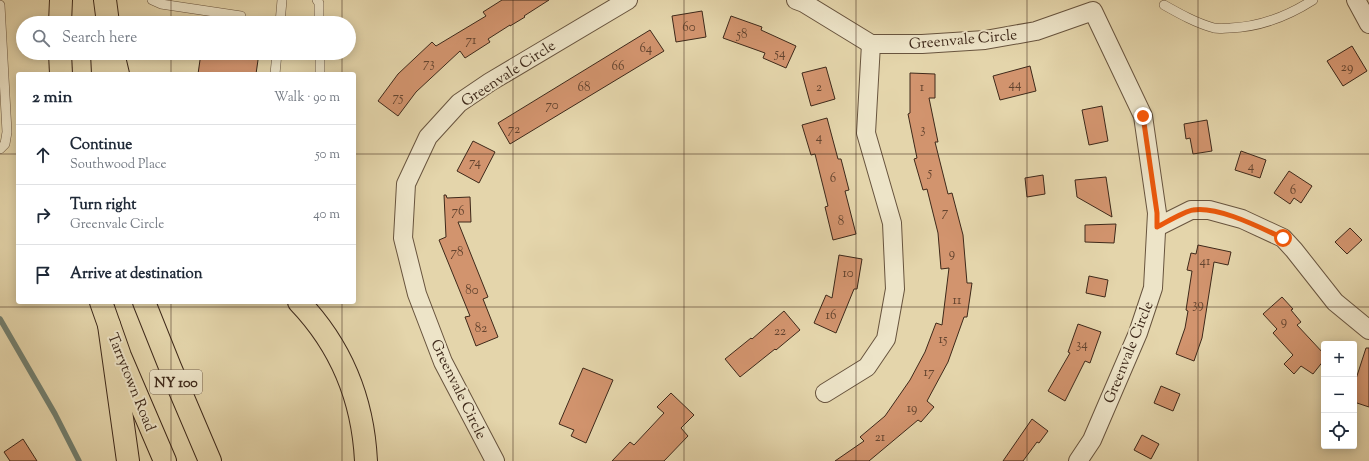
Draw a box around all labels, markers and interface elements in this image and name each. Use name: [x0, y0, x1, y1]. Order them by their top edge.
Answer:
search box: [16, 16, 356, 60]
house number: 60: [682, 19, 696, 37]
street label: Greenvale Circle: [908, 25, 1018, 56]
house number: 58: [736, 26, 747, 44]
icon: search: [30, 27, 52, 49]
text: Search here: [62, 28, 137, 49]
house number: 71: [466, 32, 477, 50]
street label: Greenvale Circle: [458, 36, 560, 113]
house number: 64: [640, 40, 653, 58]
house number: 54: [774, 45, 786, 63]
house number: 73: [423, 55, 435, 73]
house number: 66: [612, 58, 624, 76]
house number: 29: [1341, 59, 1353, 77]
house number: 44: [1008, 76, 1022, 94]
house number: 68: [578, 79, 590, 97]
house number: 2: [816, 79, 822, 97]
house number: 1: [920, 79, 925, 97]
text: 2 min: [32, 86, 73, 110]
text: Walk · 90 m: [274, 89, 340, 107]
house number: 75: [393, 89, 404, 107]
house number: 70: [545, 97, 559, 115]
route end: [1134, 107, 1152, 125]
house number: 72: [508, 121, 520, 139]
house number: 3: [920, 121, 926, 139]
house number: 4: [816, 129, 823, 147]
text: Continue: [70, 135, 132, 156]
icon: ahead: [32, 144, 54, 166]
text: 50 m: [315, 146, 340, 164]
house number: 74: [469, 154, 482, 172]
text: Southwood Place: [70, 156, 167, 174]
house number: 4: [1248, 158, 1255, 176]
house number: 5: [927, 164, 933, 182]
house number: 6: [830, 170, 836, 188]
house number: 6: [1290, 182, 1296, 200]
text: Turn right: [70, 195, 136, 216]
house number: 76: [452, 203, 464, 221]
icon: right: [32, 204, 54, 226]
house number: 7: [942, 204, 949, 222]
text: 40 m: [313, 206, 340, 224]
house number: 8: [838, 213, 844, 231]
text: Greenvale Circle: [70, 216, 164, 234]
route start: [1274, 229, 1292, 247]
house number: 78: [450, 244, 464, 262]
house number: 9: [949, 245, 955, 263]
house number: 41: [1200, 253, 1211, 271]
icon: arrive: [32, 264, 54, 286]
text: Arrive at destination: [70, 264, 203, 285]
house number: 10: [842, 265, 854, 283]
house number: 80: [465, 282, 479, 300]
house number: 11: [953, 292, 962, 310]
house number: 39: [1192, 296, 1204, 314]
street label: Greenvale Circle: [1099, 298, 1159, 407]
house number: 16: [826, 307, 836, 325]
house number: 9: [1281, 313, 1287, 331]
house number: 82: [475, 320, 487, 338]
house number: 22: [774, 323, 786, 341]
street label: Tarrytown Road: [101, 330, 160, 435]
house number: 15: [939, 331, 948, 349]
street label: Greenvale Circle: [424, 336, 491, 443]
house number: 34: [1076, 336, 1088, 354]
map controls: [1321, 341, 1357, 449]
button: +: [1321, 341, 1357, 377]
house number: 17: [924, 364, 935, 382]
road number: NY 100: [150, 370, 202, 394]
button: −: [1321, 377, 1357, 413]
house number: 19: [907, 400, 917, 418]
button: locate: [1321, 413, 1357, 449]
house number: 21: [875, 429, 886, 447]

